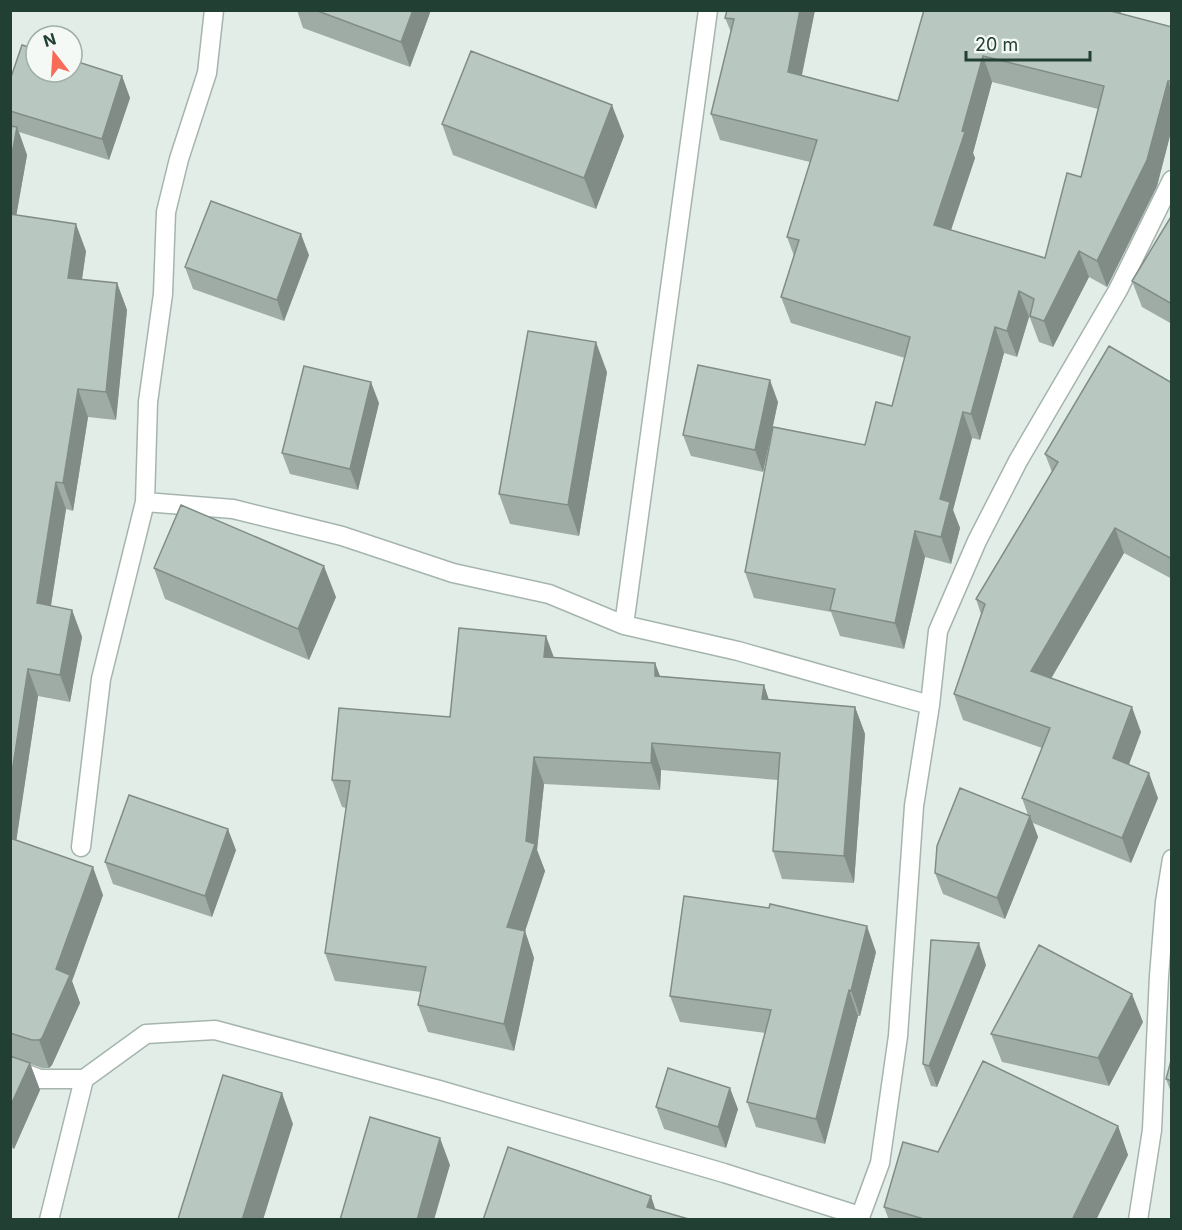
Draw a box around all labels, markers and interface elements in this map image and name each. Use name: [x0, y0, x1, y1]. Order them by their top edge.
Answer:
north arrow: [24, 24, 84, 84]
scale bar: [966, 24, 1090, 62]
text: N: [41, 28, 58, 51]
text: 20 m: [975, 34, 1018, 55]

